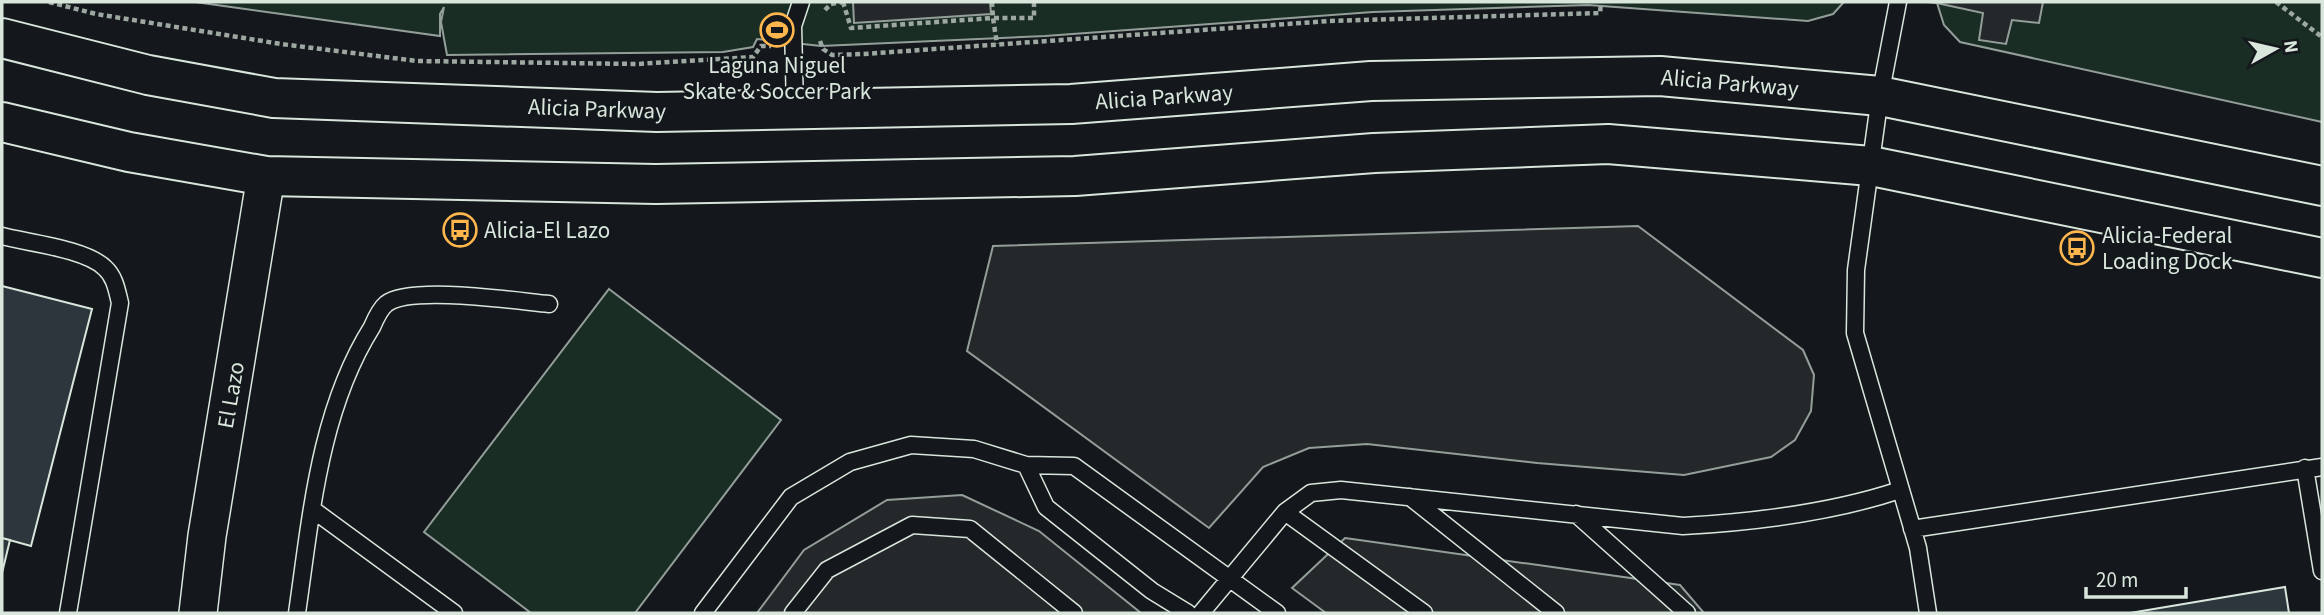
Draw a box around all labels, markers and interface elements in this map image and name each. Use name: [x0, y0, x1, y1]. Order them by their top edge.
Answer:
sports icon: Laguna Niguel Skate & Soccer Park: [758, 11, 796, 49]
north arrow: [2240, 14, 2310, 84]
text: N: [2276, 39, 2305, 55]
place label: Laguna Niguel Skate & Soccer Park: [683, 49, 872, 108]
street label: Alicia Parkway: [1660, 61, 1800, 105]
street label: Alicia Parkway: [1094, 76, 1234, 118]
street label: Alicia Parkway: [527, 90, 667, 128]
bus stop icon: Alicia-El Lazo: [441, 211, 479, 249]
place label: Alicia-El Lazo: [484, 214, 610, 247]
place label: Alicia-Federal Loading Dock: [2102, 219, 2233, 278]
bus stop icon: Alicia-Federal Loading Dock: [2058, 229, 2096, 267]
street label: El Lazo: [209, 359, 253, 431]
scale bar: [2086, 556, 2186, 600]
text: 20 m: [2096, 565, 2138, 595]

